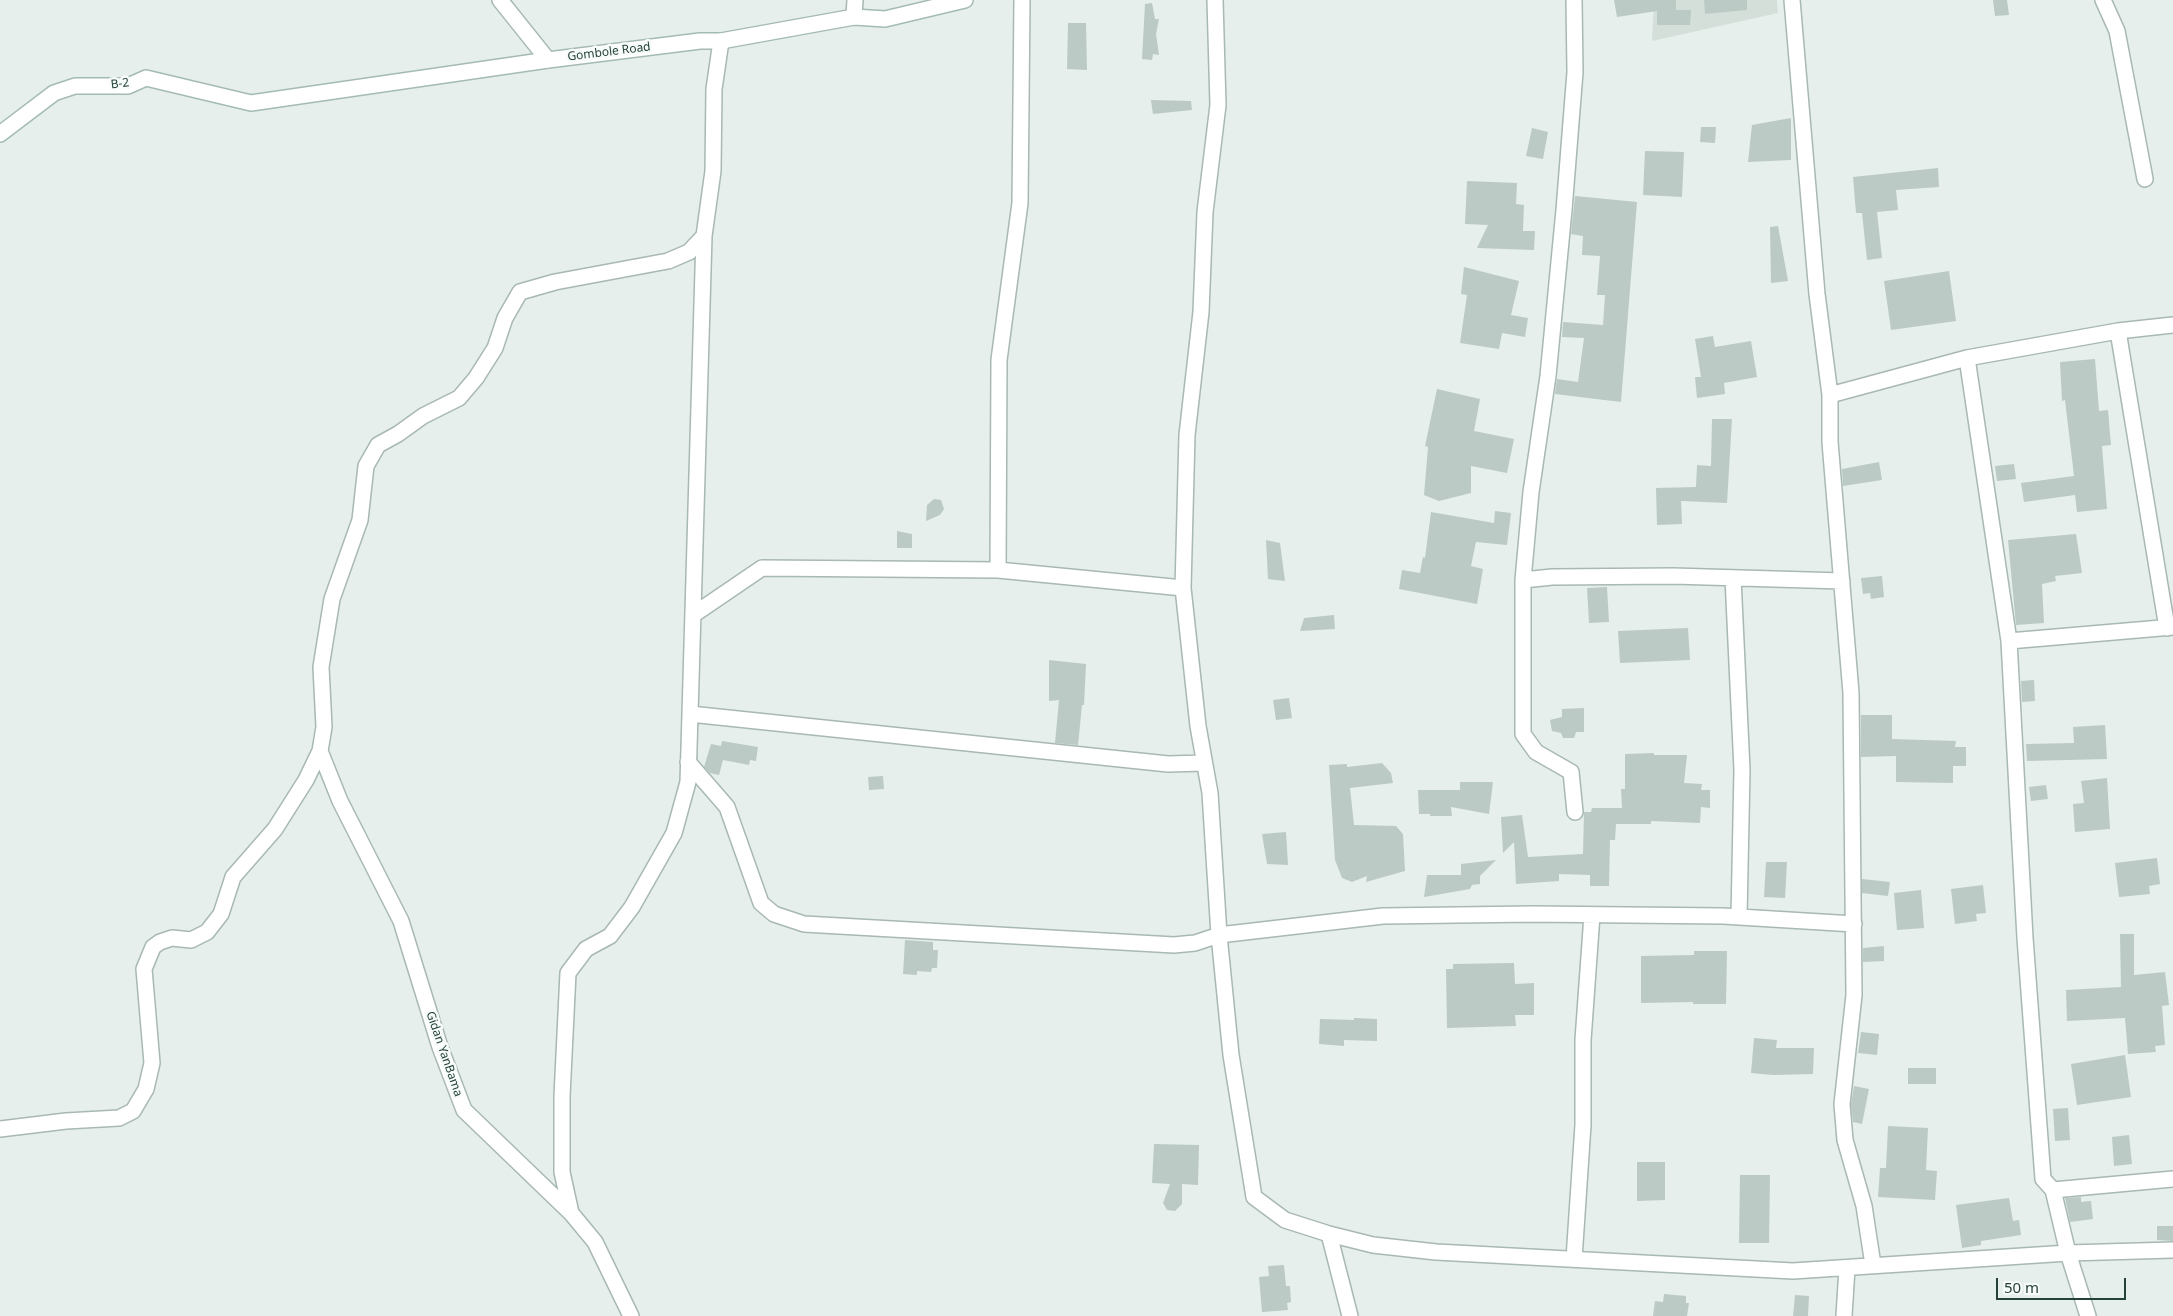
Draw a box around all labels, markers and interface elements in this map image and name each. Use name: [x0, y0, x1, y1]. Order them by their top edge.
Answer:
street label: Gombole Road: [567, 40, 651, 64]
street label: B-2: [110, 76, 130, 92]
street label: Gidan YanBama: [423, 1009, 465, 1099]
scale bar: [1998, 1268, 2128, 1300]
text: 50 m: [2004, 1277, 2039, 1297]

